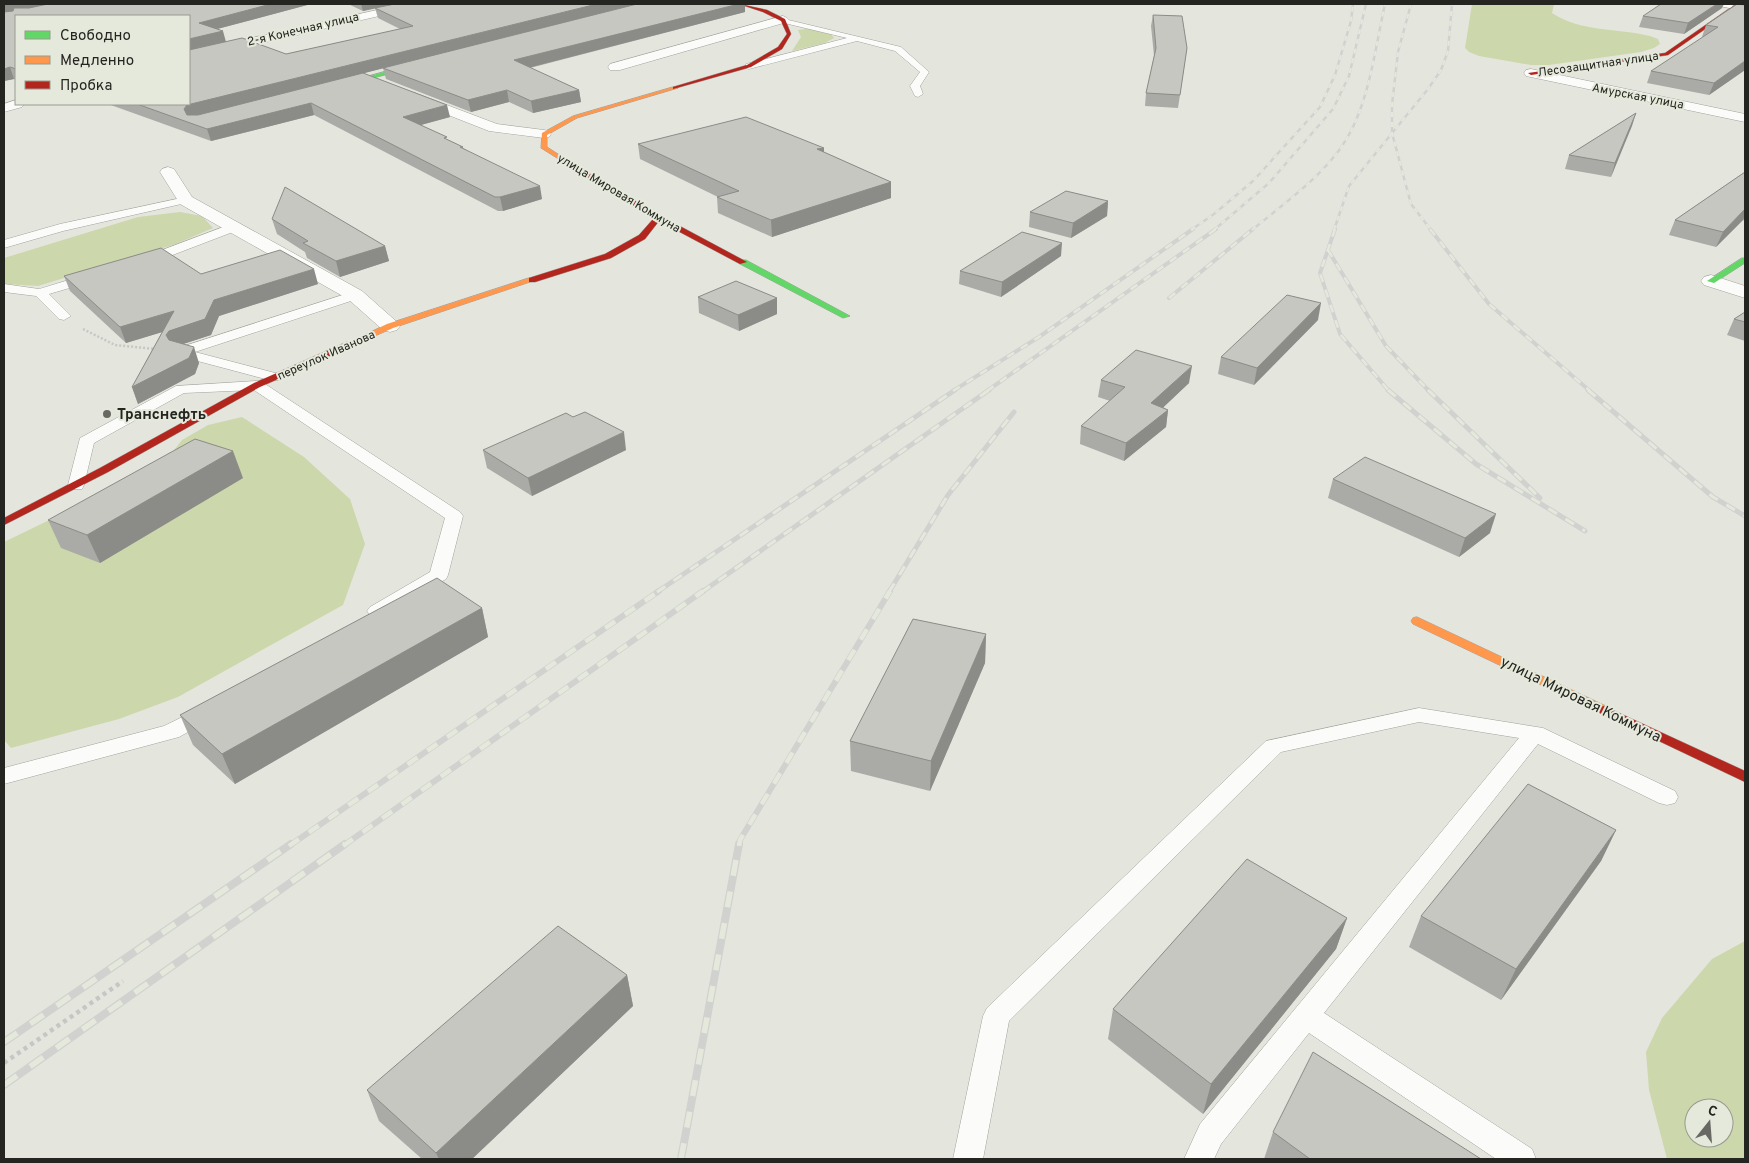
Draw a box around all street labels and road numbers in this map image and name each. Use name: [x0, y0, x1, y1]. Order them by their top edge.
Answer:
street label: 2-я Конечная улица: [246, 9, 361, 51]
street label: Лесозащитная улица: [1537, 49, 1660, 81]
street label: Амурская улица: [1591, 80, 1685, 114]
street label: улица Мировая Коммуна: [554, 151, 683, 237]
street label: переулок Иванова: [275, 327, 378, 385]
street label: улица Мировая Коммуна: [1497, 653, 1664, 748]

